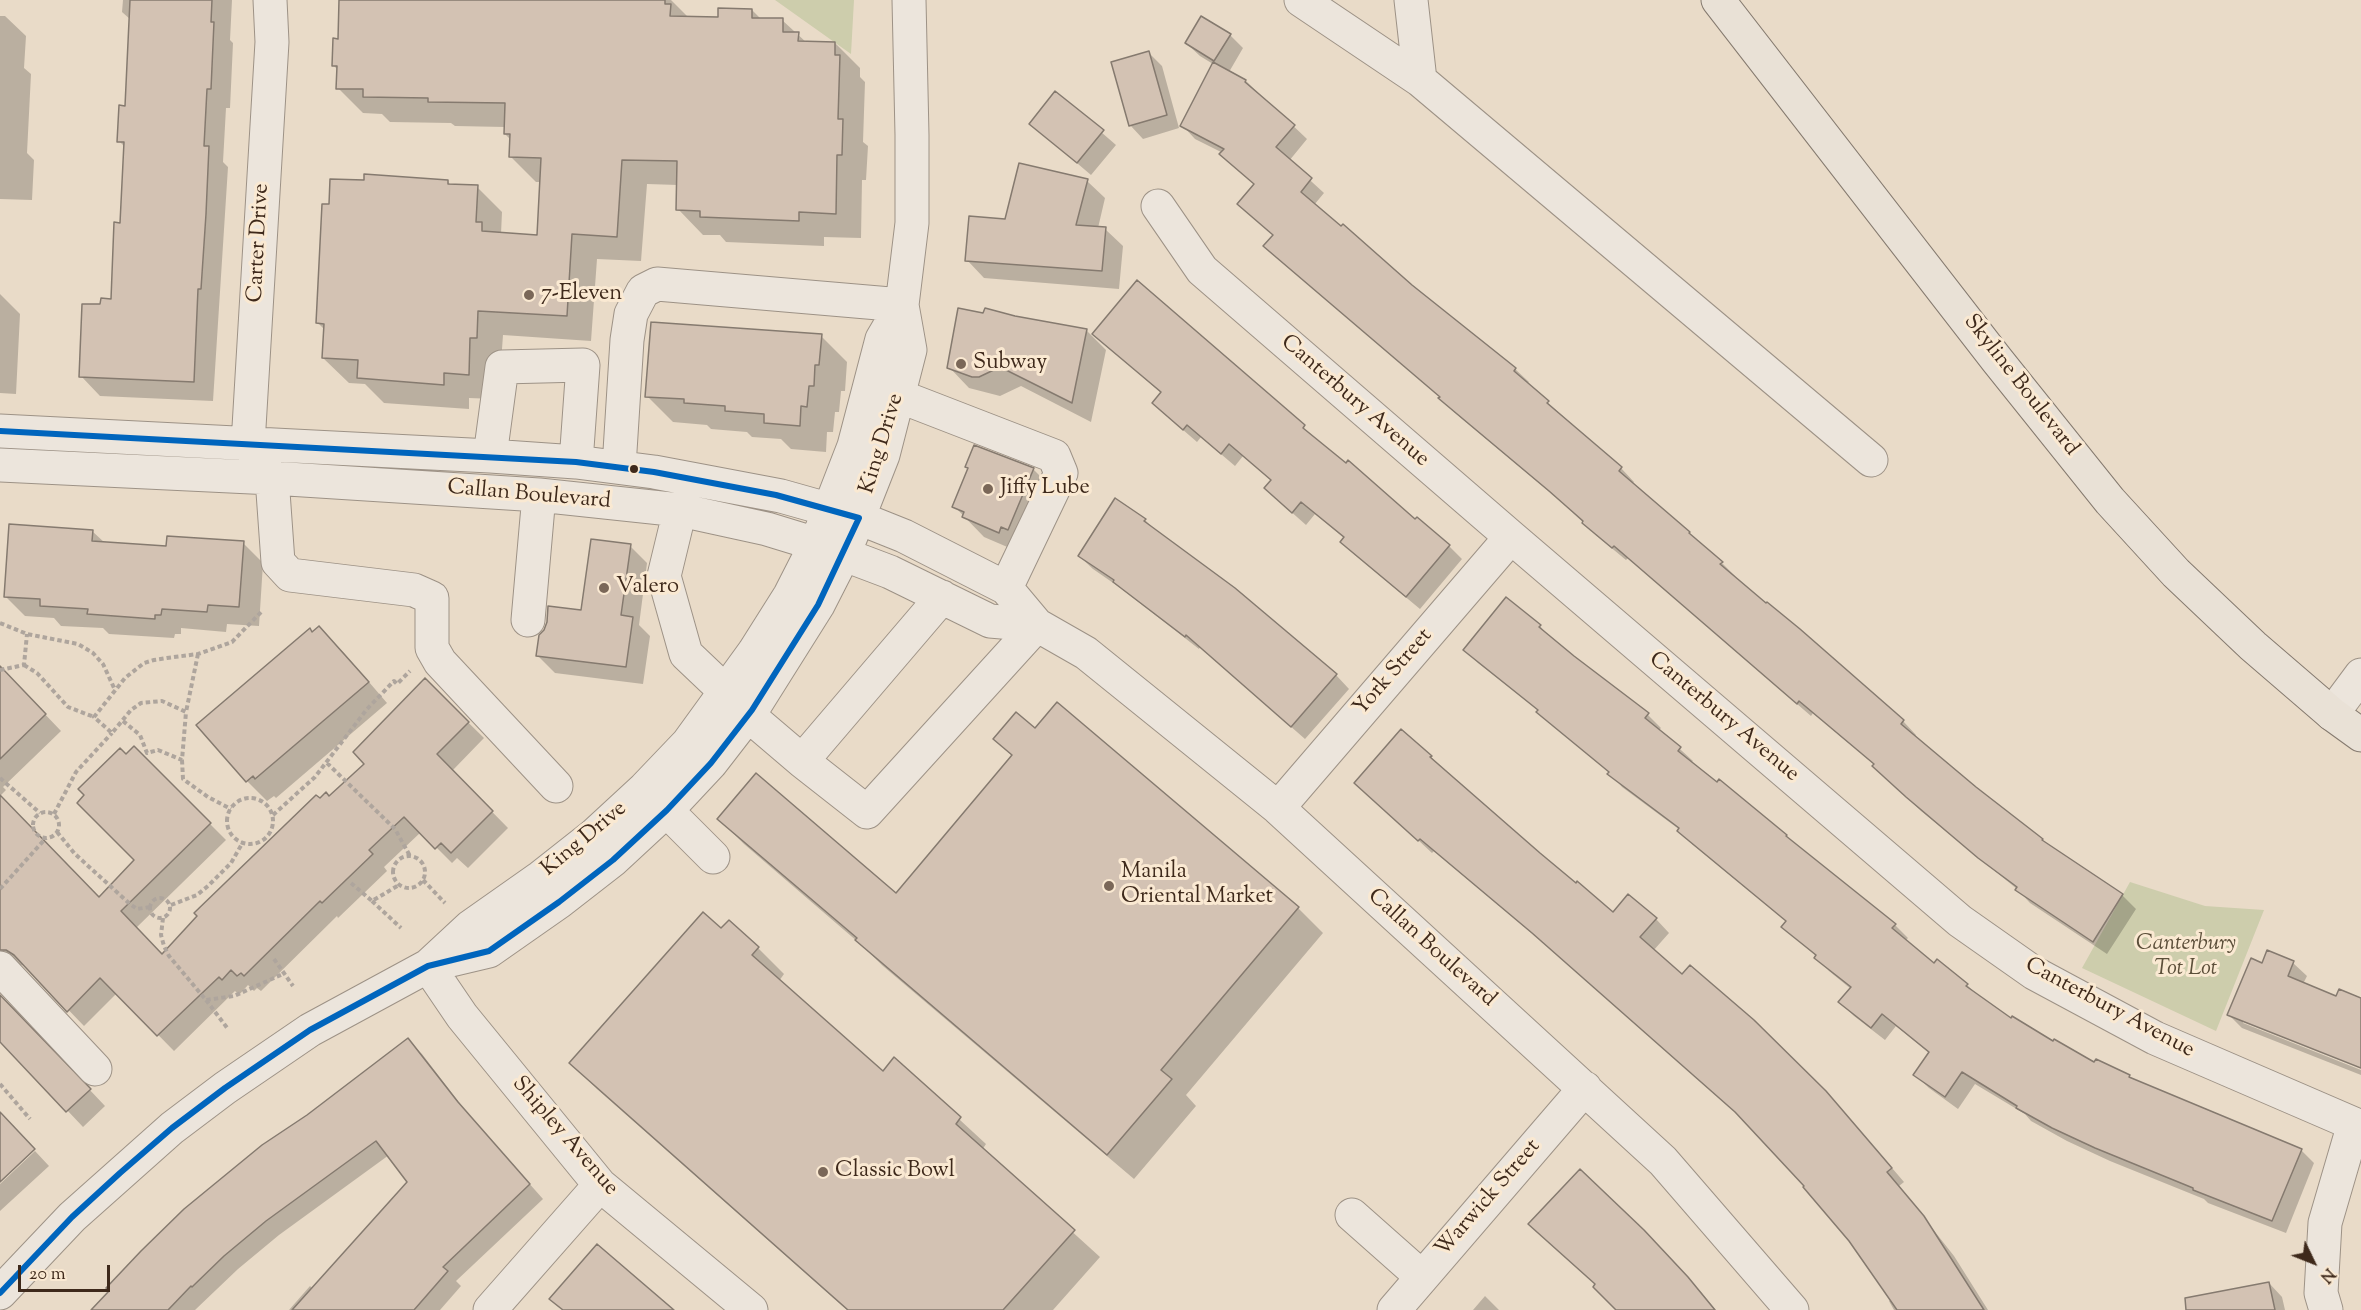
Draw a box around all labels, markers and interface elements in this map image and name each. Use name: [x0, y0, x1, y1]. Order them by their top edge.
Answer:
street label: Carter Drive: [244, 183, 276, 303]
place label: 7-Eleven: [541, 282, 622, 308]
marker: 7-Eleven: [522, 288, 536, 302]
street label: Skyline Boulevard: [1957, 310, 2083, 462]
street label: Canterbury Avenue: [1274, 330, 1434, 474]
place label: Subway: [973, 351, 1047, 377]
marker: Subway: [954, 357, 968, 371]
street label: King Drive: [855, 391, 911, 497]
unlabelled marker: [628, 463, 640, 475]
street label: Callan Boulevard: [446, 476, 612, 516]
place label: Jiffy Lube: [1000, 476, 1090, 502]
marker: Jiffy Lube: [981, 482, 995, 496]
place label: Valero: [616, 575, 679, 601]
marker: Valero: [597, 581, 611, 595]
street label: York Street: [1349, 624, 1439, 722]
street label: Canterbury Avenue: [1642, 647, 1804, 789]
street label: King Drive: [537, 797, 633, 883]
place label: Manila Oriental Market: [1121, 860, 1273, 912]
marker: Manila Oriental Market: [1102, 879, 1116, 893]
street label: Callan Boulevard: [1361, 884, 1501, 1014]
park label: Canterbury Tot Lot: [2136, 932, 2236, 984]
street label: Canterbury Avenue: [2020, 953, 2198, 1065]
street label: Shipley Avenue: [505, 1072, 623, 1202]
street label: Warwick Street: [1431, 1135, 1547, 1263]
place label: Classic Bowl: [835, 1159, 955, 1185]
marker: Classic Bowl: [816, 1165, 830, 1179]
north arrow: [2283, 1232, 2343, 1292]
scale bar: [21, 1253, 112, 1291]
text: 20 m: [29, 1262, 66, 1288]
text: N: [2314, 1262, 2339, 1287]

